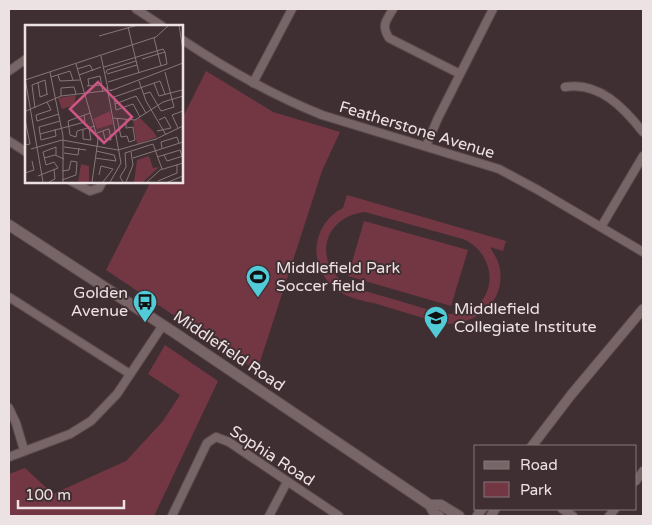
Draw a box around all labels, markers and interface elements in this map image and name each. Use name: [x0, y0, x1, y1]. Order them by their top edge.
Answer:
inset map: [25, 25, 182, 182]
street label: Featherstone Avenue: [337, 97, 497, 163]
place label: Middlefield Park Soccer field: [276, 258, 400, 296]
sports icon: Middlefield Park Soccer field: [245, 264, 271, 298]
place label: Golden Avenue: [71, 283, 128, 321]
bus stop icon: Golden Avenue: [132, 289, 158, 323]
place label: Middlefield Collegiate Institute: [454, 299, 596, 337]
school or university icon: Middlefield Collegiate Institute: [423, 305, 449, 339]
street label: Middlefield Road: [169, 306, 289, 396]
street label: Sophia Road: [226, 421, 318, 491]
legend: [474, 445, 637, 510]
text: Road: [520, 456, 558, 474]
scale bar: [18, 478, 124, 510]
text: Park: [520, 481, 552, 499]
text: 100 m: [25, 486, 71, 504]

